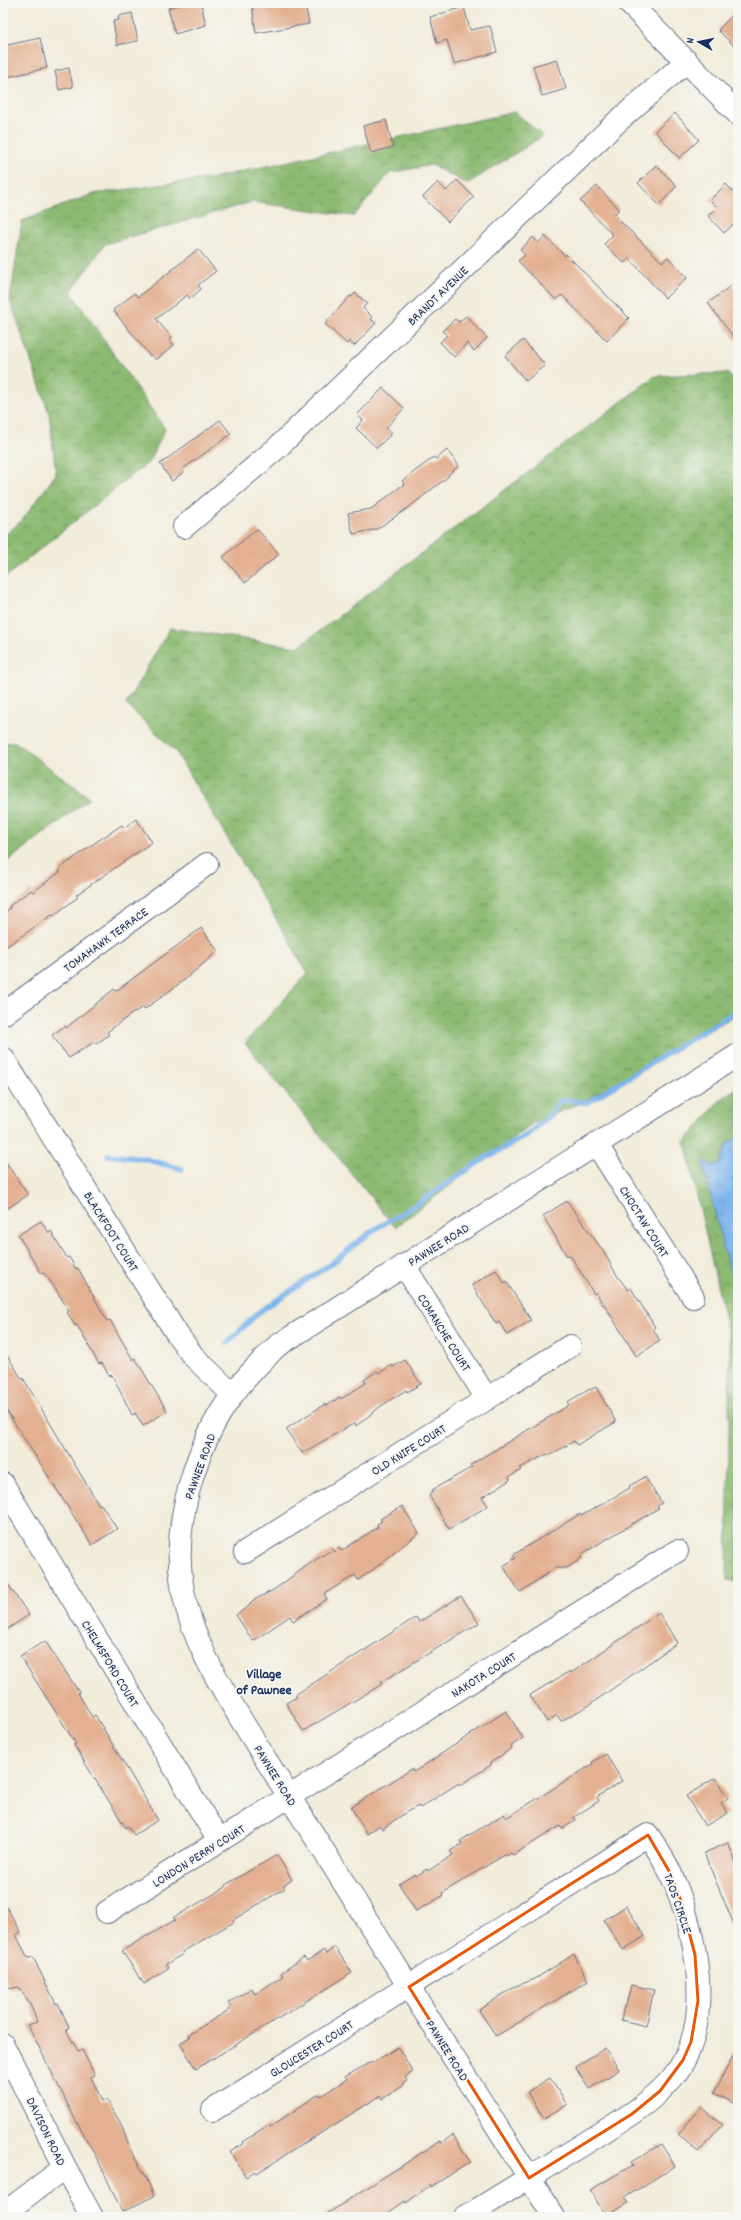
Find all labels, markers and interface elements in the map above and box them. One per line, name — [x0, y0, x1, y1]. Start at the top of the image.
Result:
north arrow — [679, 22, 719, 62]
text: N — [683, 36, 700, 45]
street label: BRANDT AVENUE — [404, 263, 474, 331]
street label: TOMAHAWK TERRACE — [60, 904, 153, 978]
street label: CHOCTAW COURT — [613, 1183, 673, 1262]
street label: BLACKFOOT COURT — [78, 1188, 142, 1276]
street label: PAWNEE ROAD — [405, 1220, 474, 1273]
street label: COMANCHE COURT — [411, 1291, 474, 1376]
street label: OLD KNIFE COURT — [368, 1420, 451, 1482]
street label: PAWNEE ROAD — [181, 1431, 222, 1503]
street label: CHELMSFORD COURT — [75, 1617, 142, 1711]
street label: NAKOTA COURT — [448, 1648, 521, 1704]
district label: Village of Pawnee — [236, 1665, 292, 1701]
street label: PAWNEE ROAD — [247, 1742, 300, 1811]
street label: LONDON PERRY COURT — [149, 1821, 250, 1893]
street label: TAOS CIRCLE — [657, 1871, 696, 1937]
street label: GLOUCESTER COURT — [267, 2017, 358, 2084]
street label: PAWNEE ROAD — [419, 2017, 472, 2086]
street label: DAVISON ROAD — [20, 2095, 70, 2170]

